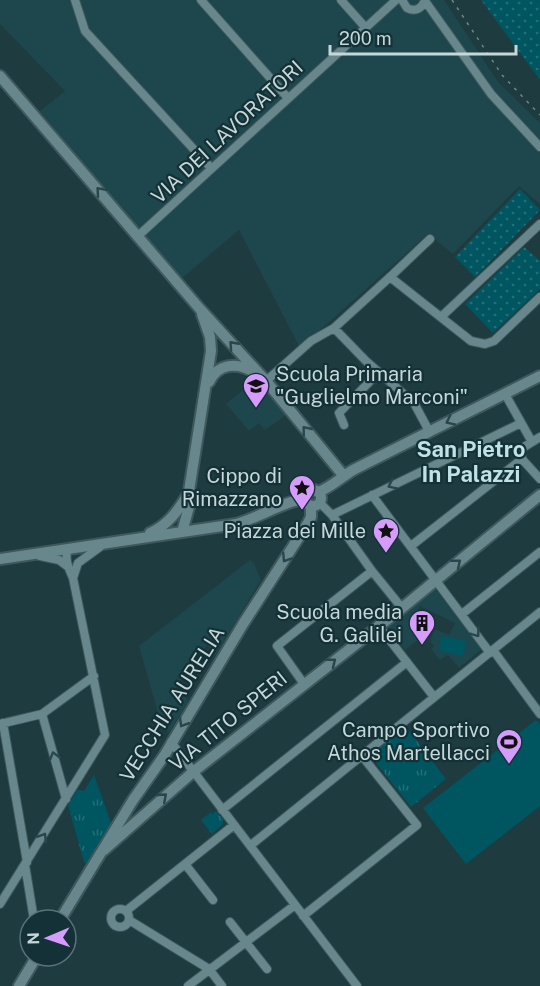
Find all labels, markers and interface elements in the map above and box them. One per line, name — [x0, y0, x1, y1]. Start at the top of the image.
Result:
scale bar — [330, 18, 516, 56]
text: 200 m — [339, 28, 392, 49]
street label: VIA DEI LAVORATORI — [146, 56, 308, 208]
one-way arrow — [96, 187, 107, 198]
one-way arrow — [229, 341, 240, 352]
place label: Scuola Primaria "Guglielmo Marconi" — [276, 362, 468, 409]
school or university icon: Scuola Primaria "Guglielmo Marconi" — [241, 371, 271, 409]
one-way arrow — [445, 413, 456, 425]
one-way arrow — [302, 426, 313, 437]
district label: San Pietro In Palazzi — [417, 436, 525, 487]
place label: Cippo di Rimazzano — [182, 464, 282, 511]
place icon: Cippo di Rimazzano — [287, 473, 317, 511]
one-way arrow — [388, 478, 399, 489]
place icon: Piazza dei Mille — [371, 516, 401, 554]
place label: Piazza dei Mille — [224, 519, 366, 543]
one-way arrow — [282, 551, 293, 562]
one-way arrow — [450, 559, 461, 570]
place label: Scuola media G. Galilei — [276, 600, 402, 647]
building icon: Scuola media G. Galilei — [407, 608, 437, 646]
street label: VECCHIA AURELIA — [115, 622, 229, 786]
one-way arrow — [469, 627, 480, 638]
one-way arrow — [325, 658, 336, 669]
street label: VIA TITO SPERI — [164, 666, 292, 776]
one-way arrow — [179, 717, 191, 727]
place label: Campo Sportivo Athos Martellacci — [327, 718, 490, 765]
sports icon: Campo Sportivo Athos Martellacci — [494, 727, 524, 765]
one-way arrow — [49, 751, 61, 762]
one-way arrow — [156, 793, 167, 804]
one-way arrow — [35, 833, 47, 843]
north arrow — [18, 908, 78, 968]
text: N — [24, 932, 43, 945]

